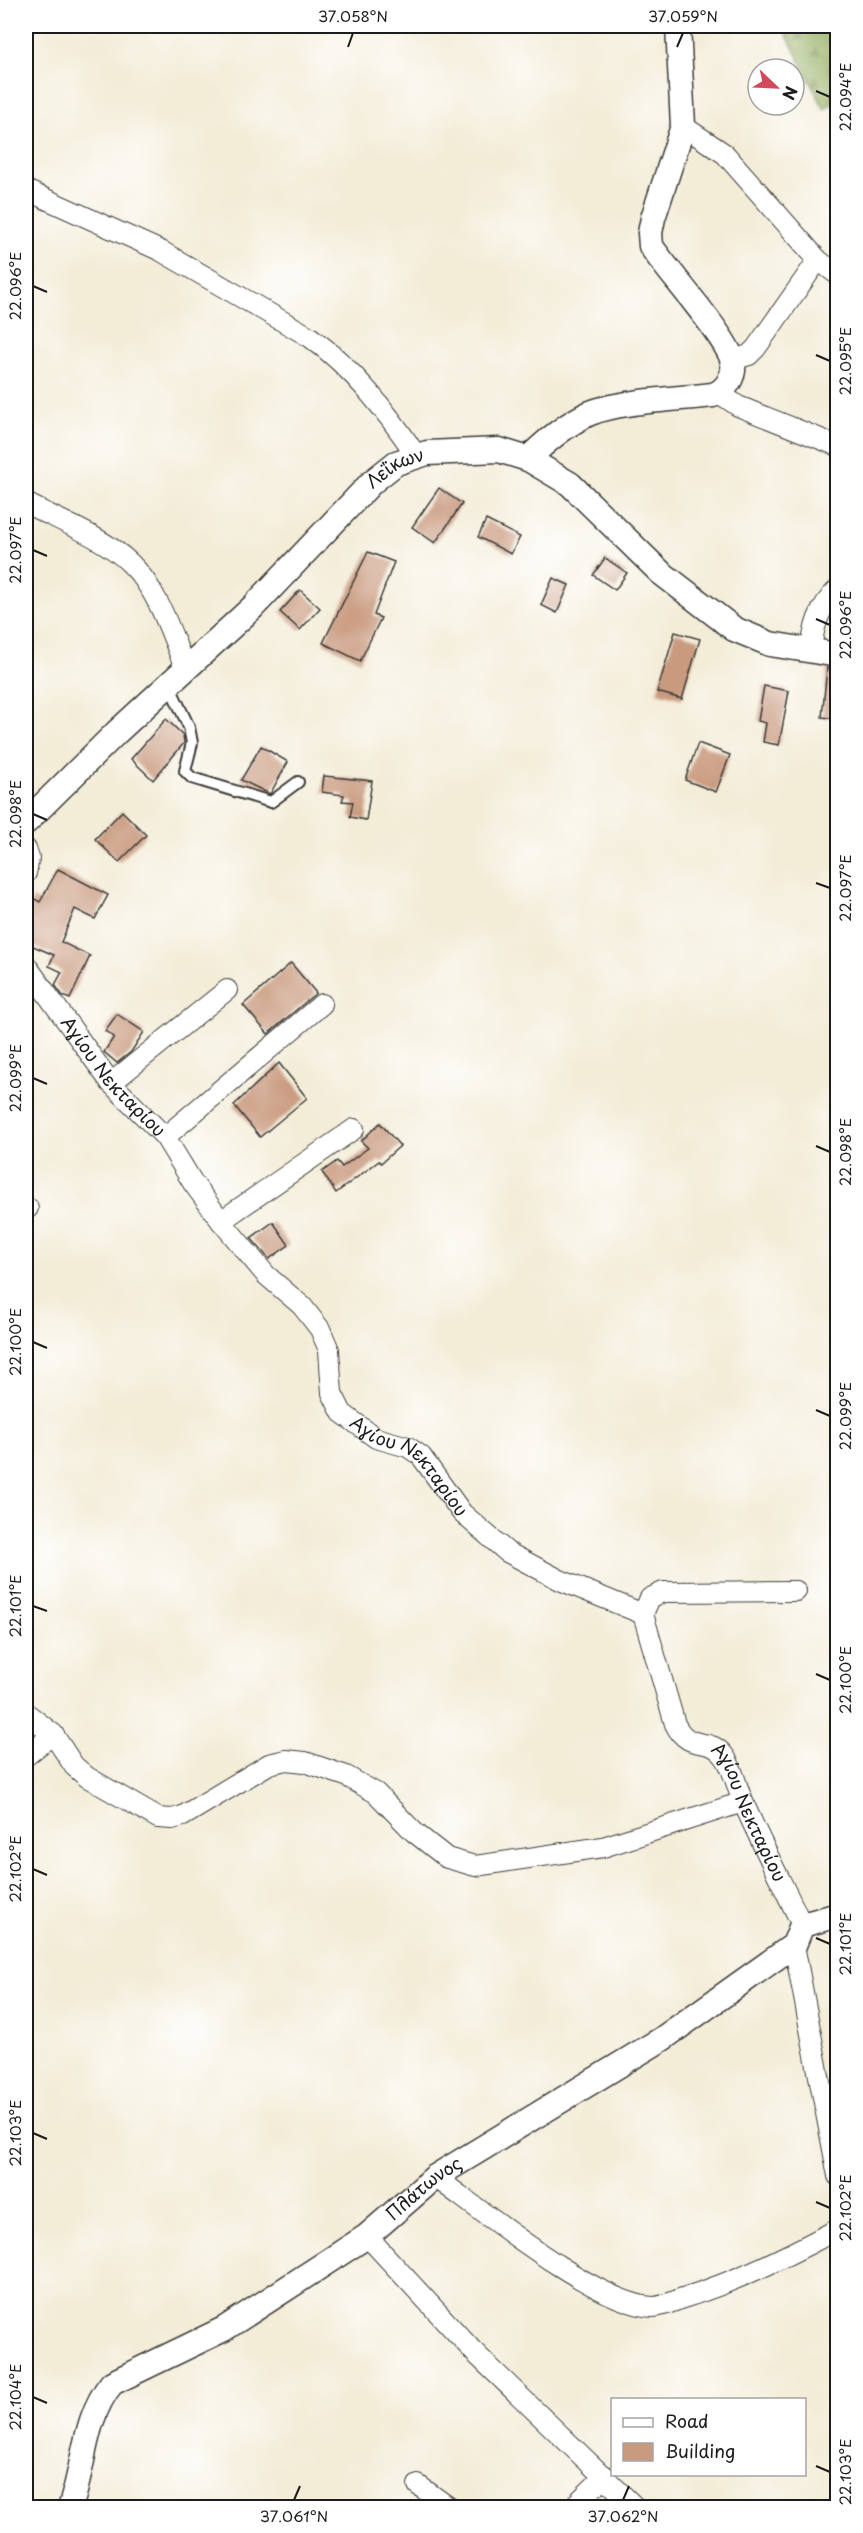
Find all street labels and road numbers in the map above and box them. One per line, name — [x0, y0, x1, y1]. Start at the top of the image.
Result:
street label: Λεΐκων — [359, 440, 427, 494]
street label: Αγίου Νεκταρίου — [55, 1010, 173, 1142]
street label: Αγίου Νεκταρίου — [345, 1408, 475, 1521]
street label: Αγίου Νεκταρίου — [706, 1735, 794, 1886]
street label: Πλάτωνος — [379, 2149, 466, 2226]

